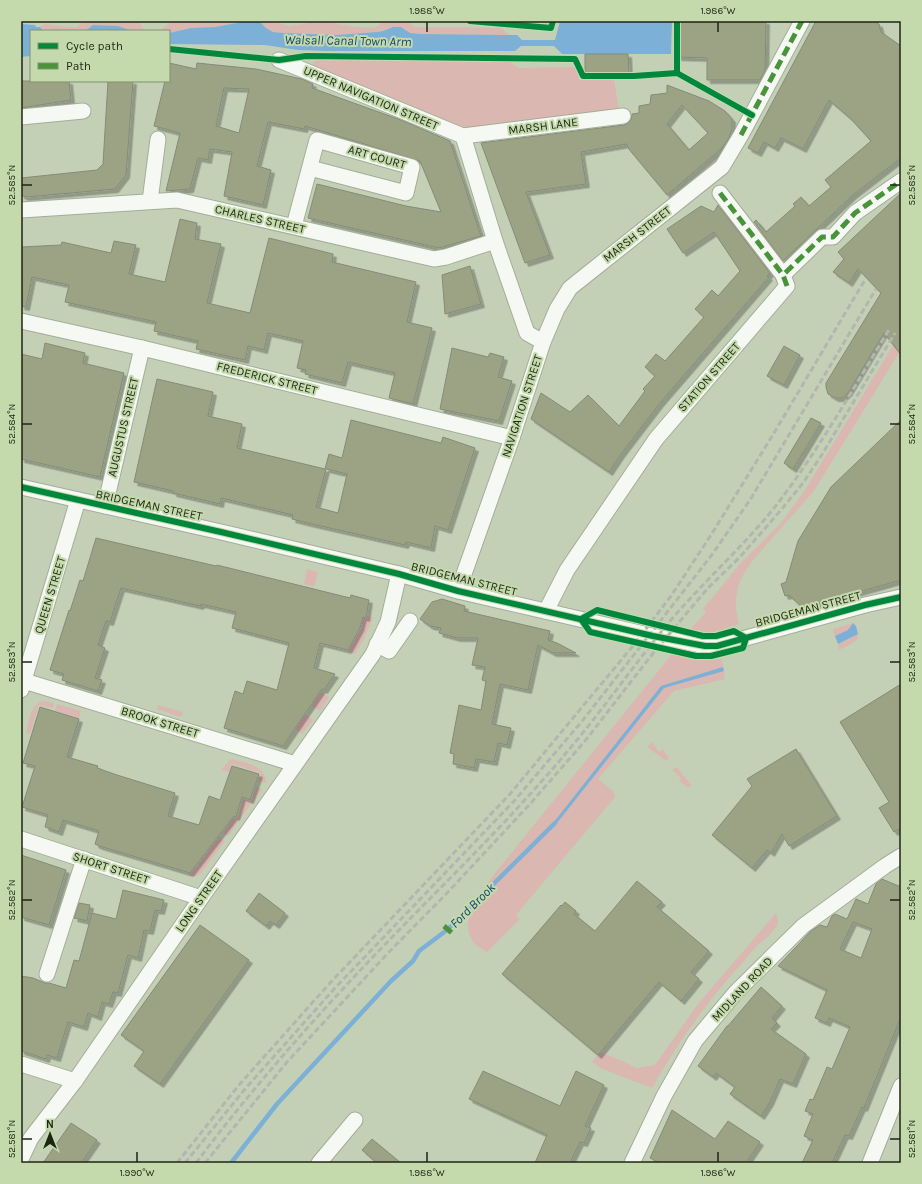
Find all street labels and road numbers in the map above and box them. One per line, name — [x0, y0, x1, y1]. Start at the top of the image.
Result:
street label: UPPER NAVIGATION STREET — [301, 63, 441, 133]
street label: MARSH LANE — [507, 115, 579, 137]
street label: ART COURT — [347, 142, 407, 172]
street label: CHARLES STREET — [214, 202, 306, 236]
street label: MARSH STREET — [600, 203, 674, 265]
street label: STATION STREET — [675, 339, 743, 415]
street label: NAVIGATION STREET — [499, 353, 545, 459]
street label: FREDERICK STREET — [215, 359, 319, 397]
street label: AUGUSTUS STREET — [105, 376, 141, 478]
street label: BRIDGEMAN STREET — [94, 487, 204, 523]
street label: QUEEN STREET — [32, 555, 68, 635]
street label: BRIDGEMAN STREET — [410, 559, 518, 599]
street label: BRIDGEMAN STREET — [754, 588, 862, 630]
street label: BROOK STREET — [119, 704, 201, 740]
street label: SHORT STREET — [71, 849, 151, 887]
street label: LONG STREET — [173, 867, 225, 935]
street label: MIDLAND ROAD — [709, 954, 775, 1024]

